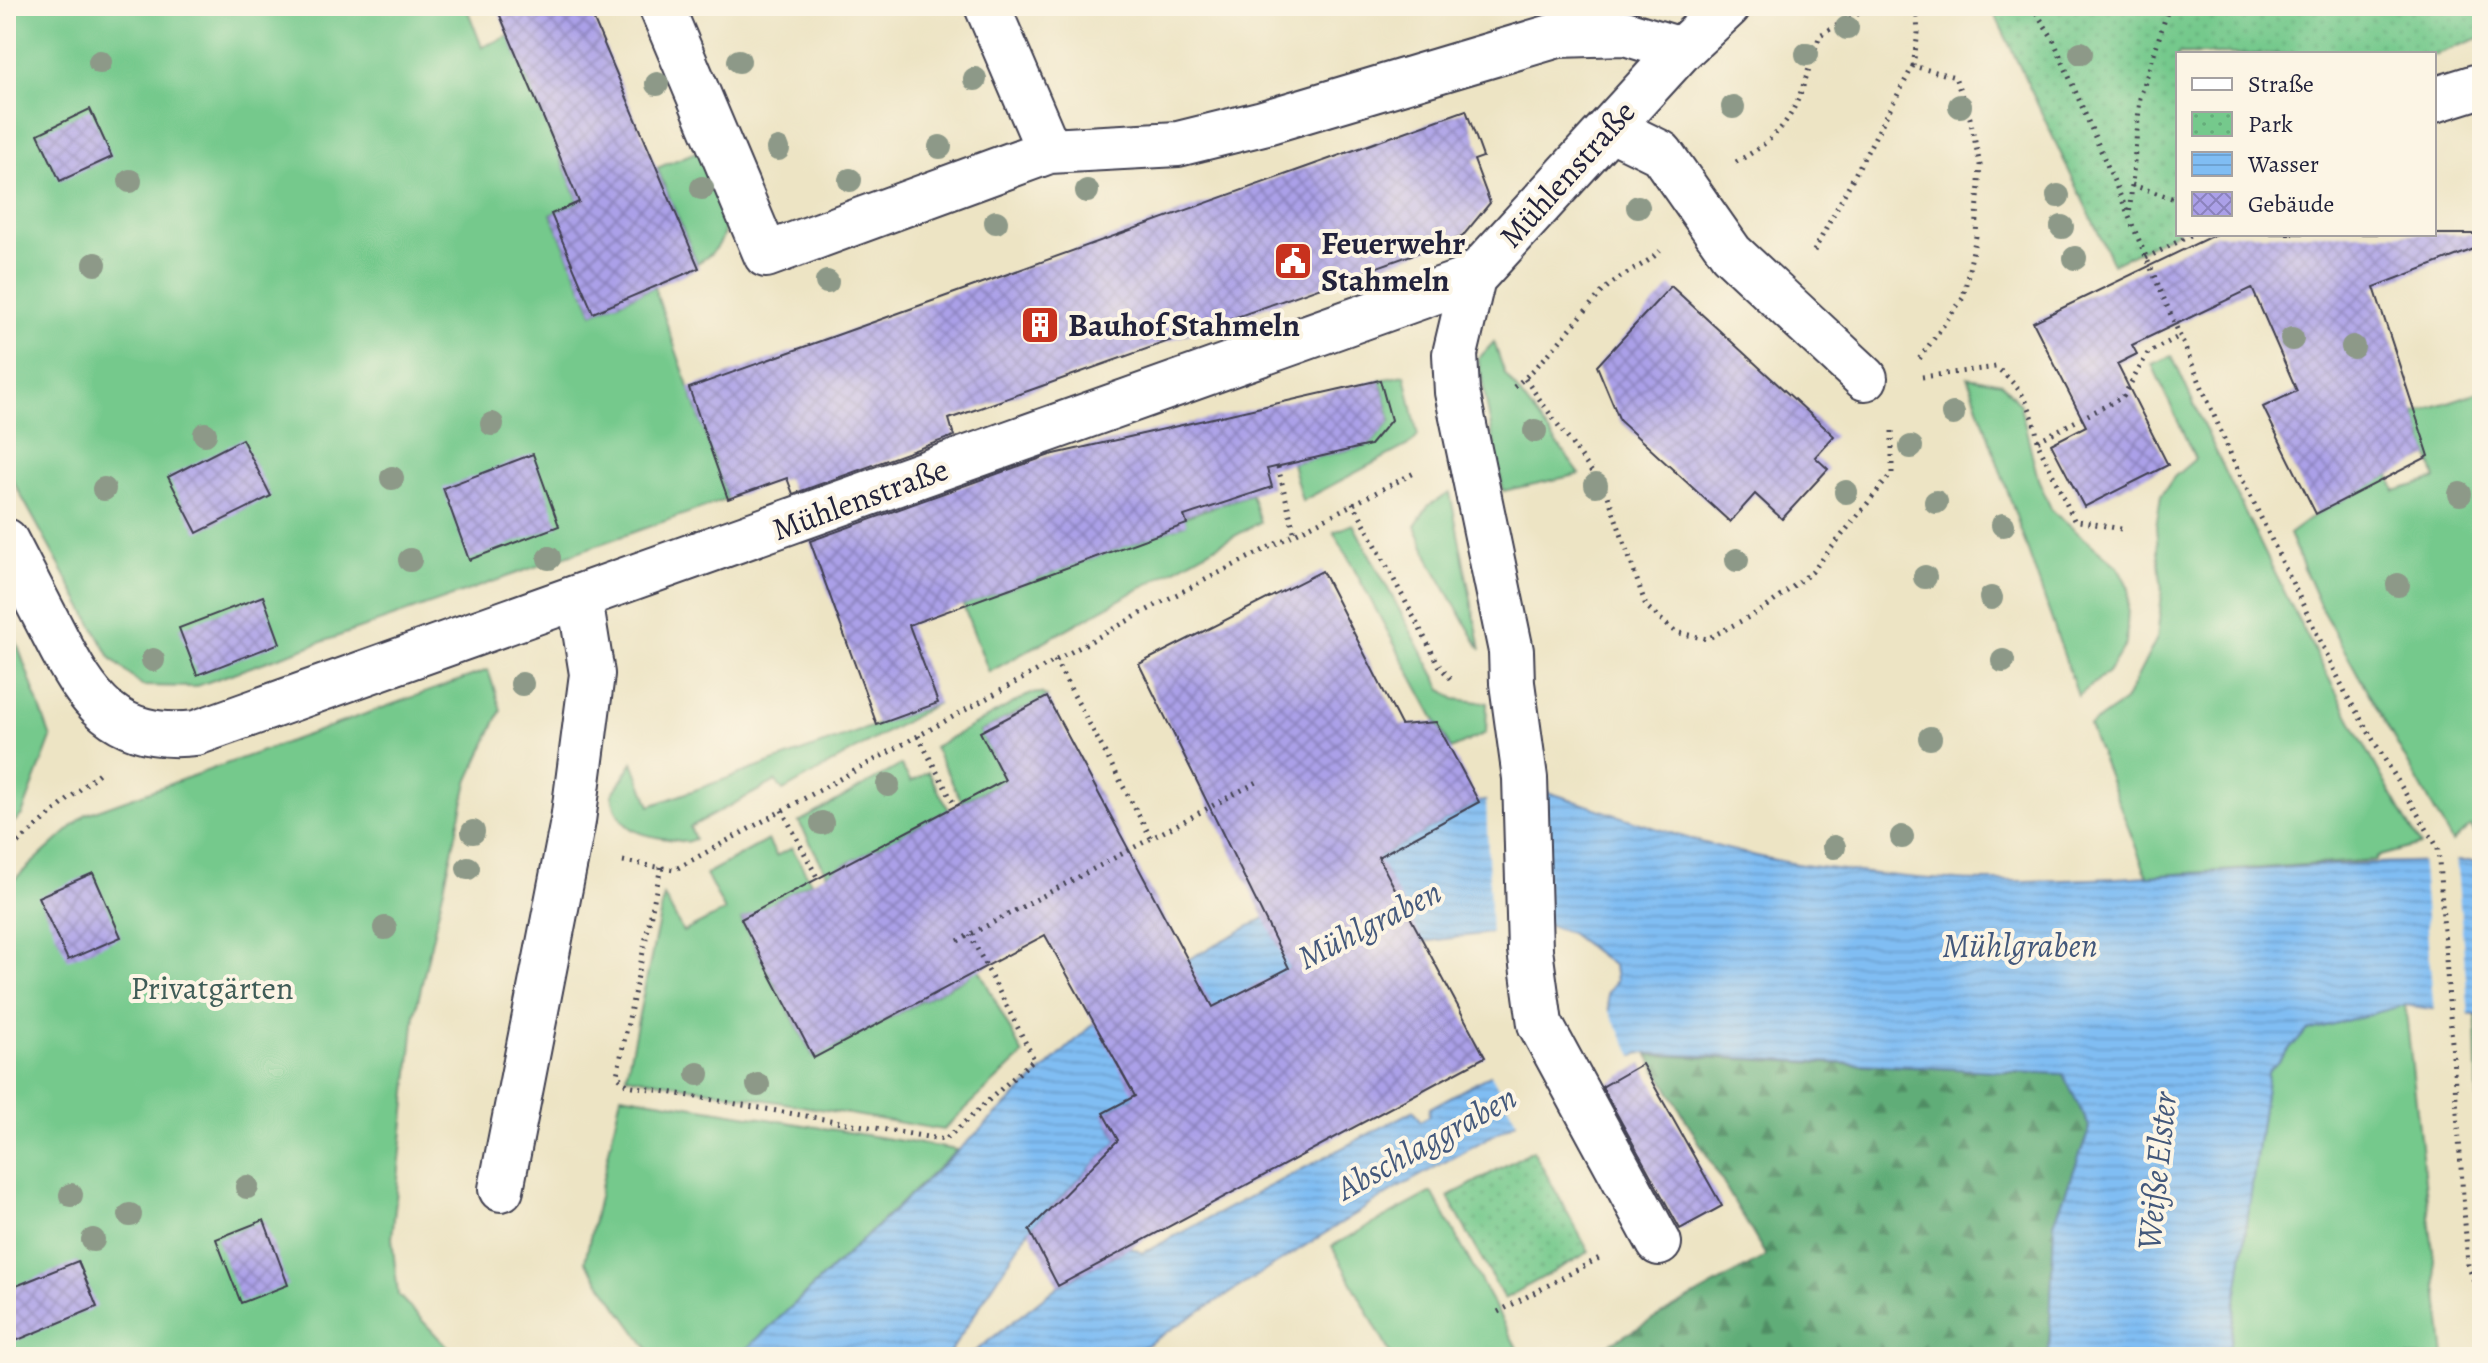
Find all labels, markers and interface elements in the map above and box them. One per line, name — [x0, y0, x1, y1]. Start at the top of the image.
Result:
legend — [2176, 52, 2436, 236]
text: Straße — [2248, 68, 2314, 100]
street label: Mühlenstraße — [1489, 91, 1645, 257]
text: Park — [2248, 108, 2293, 140]
text: Wasser — [2247, 148, 2319, 180]
text: Gebäude — [2248, 188, 2334, 220]
place label: Feuerwehr Stahmeln — [1321, 221, 1465, 302]
public building icon: Feuerwehr Stahmeln — [1272, 240, 1314, 282]
place label: Bauhof Stahmeln — [1068, 303, 1300, 347]
building icon: Bauhof Stahmeln — [1019, 304, 1061, 346]
street label: Mühlenstraße — [766, 447, 954, 551]
water label: Mühlgraben — [1289, 868, 1449, 981]
water label: Mühlgraben — [1942, 922, 2098, 969]
park label: Privatgärten — [130, 966, 294, 1010]
water label: Abschlaggraben — [1326, 1074, 1525, 1212]
water label: Weiße Elster — [2125, 1089, 2188, 1252]

